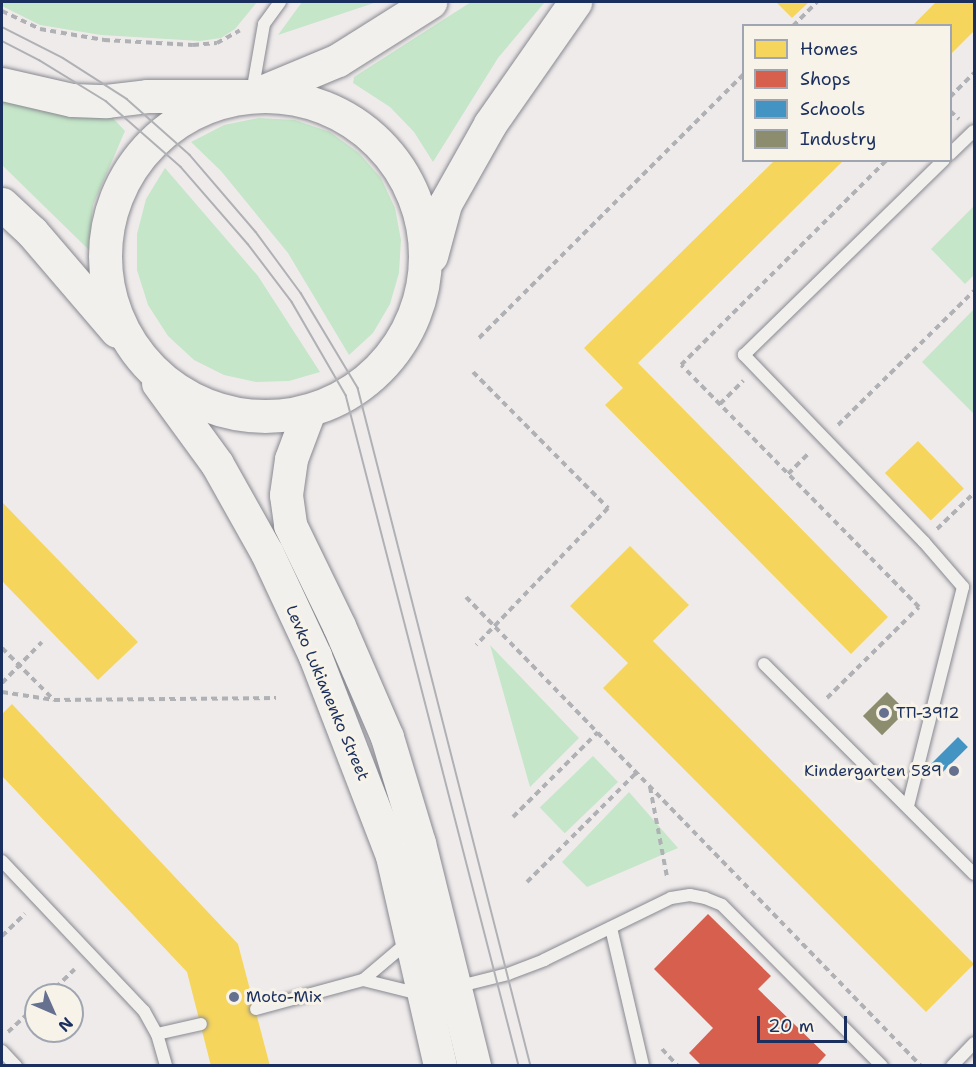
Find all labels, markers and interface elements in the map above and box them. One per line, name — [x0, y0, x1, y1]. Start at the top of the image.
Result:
legend — [742, 24, 952, 162]
text: Homes — [800, 37, 858, 61]
text: Shops — [800, 67, 851, 91]
text: Schools — [800, 97, 866, 121]
text: Industry — [800, 127, 876, 151]
street label: Levko Lukianenko Street — [281, 602, 373, 784]
place label: ТП-3912 — [896, 703, 959, 723]
marker: ТП-3912 — [877, 706, 891, 720]
place label: Kindergarten 589 — [804, 761, 942, 781]
marker: Kindergarten 589 — [947, 764, 961, 778]
north arrow — [24, 983, 84, 1043]
place label: Moto-Mix — [246, 987, 322, 1007]
marker: Moto-Mix — [227, 990, 241, 1004]
scale bar — [760, 1004, 850, 1042]
text: N — [54, 1013, 78, 1037]
text: 20 m — [768, 1014, 814, 1038]

